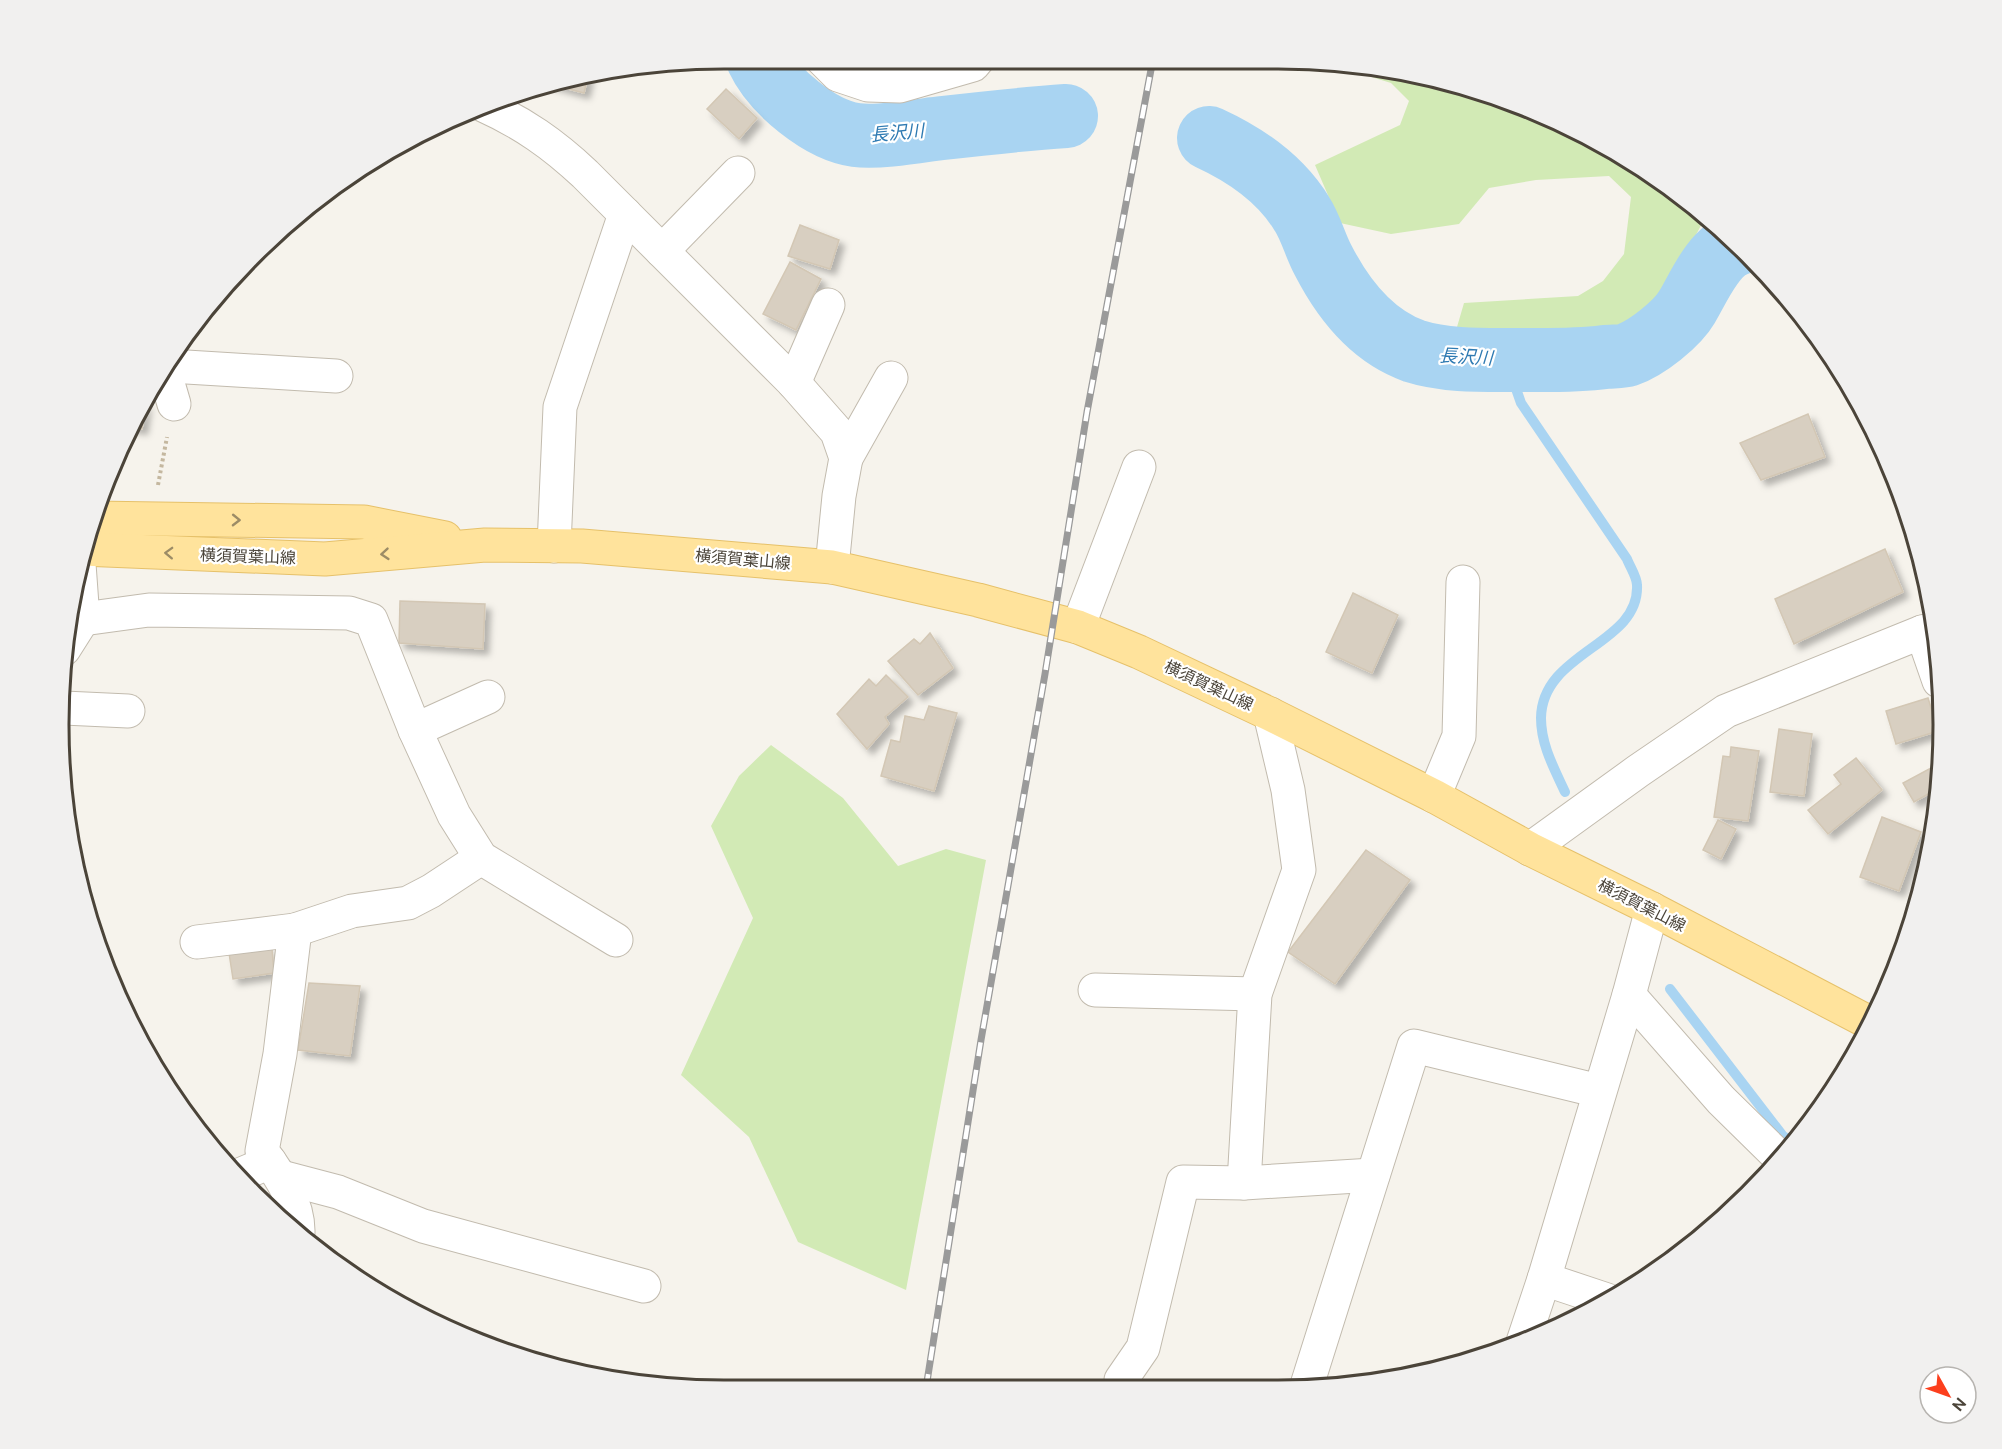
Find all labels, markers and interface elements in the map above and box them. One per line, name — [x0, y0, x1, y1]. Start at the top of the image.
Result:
water label: 長沢川 — [869, 120, 927, 144]
water label: 長沢川 — [1439, 345, 1495, 368]
one-way arrow — [232, 514, 241, 526]
street label: 横須賀葉山線 — [200, 545, 296, 567]
street label: 横須賀葉山線 — [694, 546, 792, 572]
one-way arrow — [164, 547, 173, 559]
one-way arrow — [380, 547, 389, 560]
street label: 横須賀葉山線 — [1162, 657, 1256, 713]
street label: 横須賀葉山線 — [1595, 875, 1689, 935]
north arrow — [1918, 1365, 1978, 1425]
text: N — [1949, 1394, 1970, 1415]

